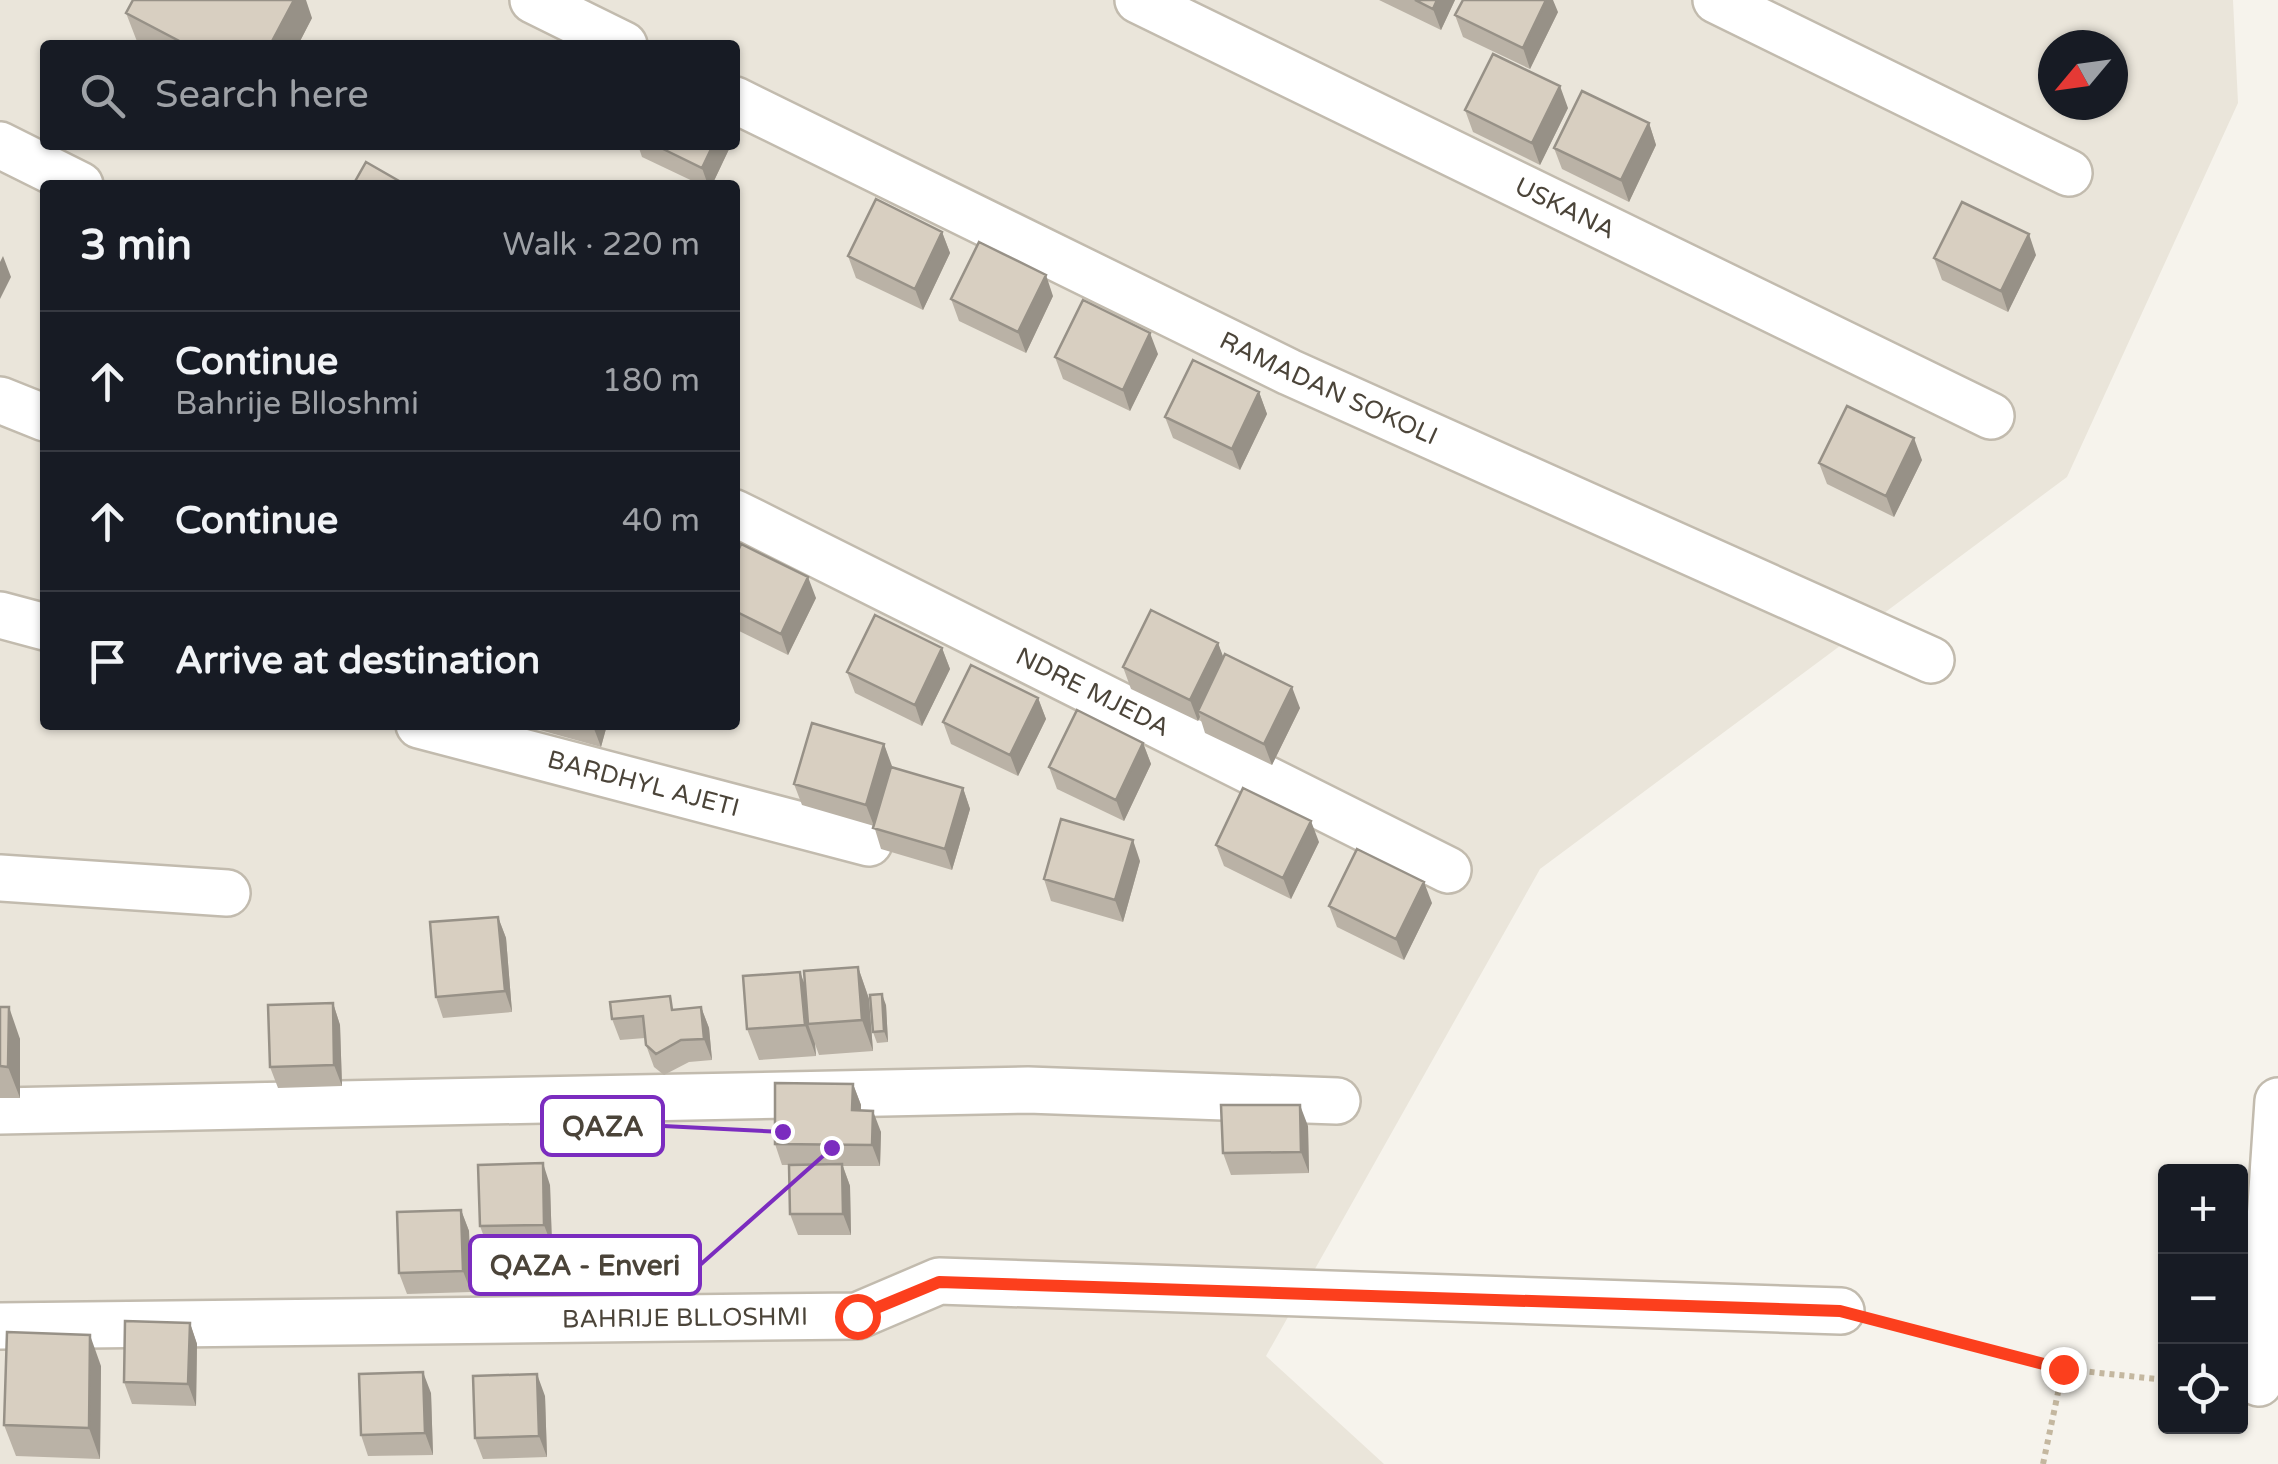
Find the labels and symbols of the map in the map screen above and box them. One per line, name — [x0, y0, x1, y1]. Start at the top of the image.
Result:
north arrow — [2038, 30, 2128, 120]
street label: USKANA — [1510, 171, 1620, 245]
street label: RAMADAN SOKOLI — [1215, 325, 1442, 452]
street label: NDRE MJEDA — [1011, 641, 1174, 743]
street label: BARDHYL AJETI — [544, 744, 743, 823]
callout: QAZA — [542, 1097, 663, 1155]
text: QAZA — [562, 1110, 644, 1144]
callout: QAZA - Enveri — [470, 1236, 700, 1294]
text: QAZA - Enveri — [490, 1249, 680, 1283]
route start — [835, 1294, 881, 1340]
street label: BAHRIJE BLLOSHMI — [562, 1302, 808, 1334]
route end — [2041, 1347, 2087, 1393]

